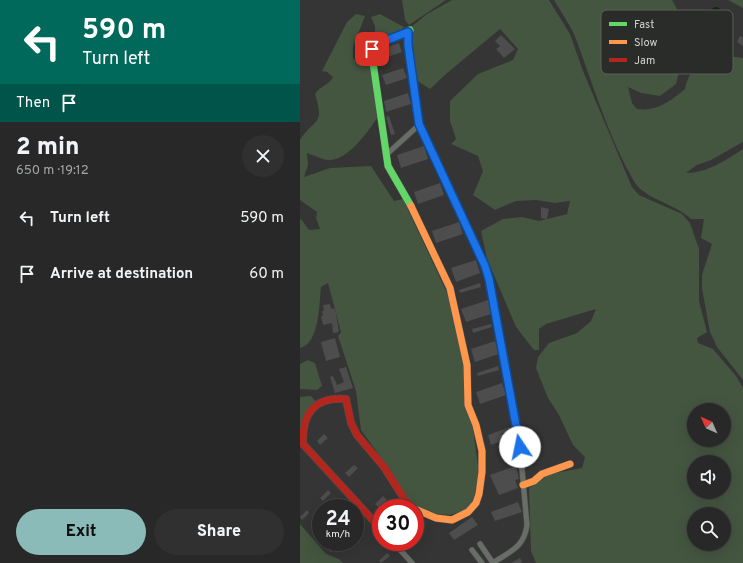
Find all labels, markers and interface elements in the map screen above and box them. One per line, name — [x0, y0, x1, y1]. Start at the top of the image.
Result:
legend — [601, 10, 733, 74]
text: 590 m — [82, 13, 166, 49]
icon: left — [16, 16, 68, 68]
text: Fast — [634, 18, 654, 32]
pin — [355, 32, 389, 66]
text: Slow — [634, 36, 657, 50]
icon: arrive — [361, 38, 383, 60]
text: Turn left — [82, 48, 150, 71]
text: Jam — [634, 54, 655, 68]
icon: arrive — [58, 92, 80, 114]
text: Then — [16, 94, 50, 113]
text: 2 min — [16, 133, 80, 163]
button: close — [242, 135, 284, 177]
text: 650 m · 19:12 — [16, 163, 89, 179]
icon: left — [16, 207, 38, 229]
text: Turn left — [50, 209, 110, 228]
text: 590 m — [240, 209, 284, 228]
icon: arrive — [16, 263, 38, 285]
text: Arrive at destination — [50, 265, 193, 284]
text: 60 m — [249, 265, 284, 284]
north arrow — [687, 403, 731, 447]
map controls — [687, 403, 731, 551]
position arrow — [499, 426, 541, 468]
button: sound — [687, 455, 731, 499]
speed limit sign: 30 — [372, 499, 424, 551]
text: 24 — [325, 507, 351, 533]
button: search — [687, 507, 731, 551]
button: Exit — [16, 509, 146, 555]
button: Share — [154, 509, 284, 555]
text: km/h — [326, 528, 350, 541]

